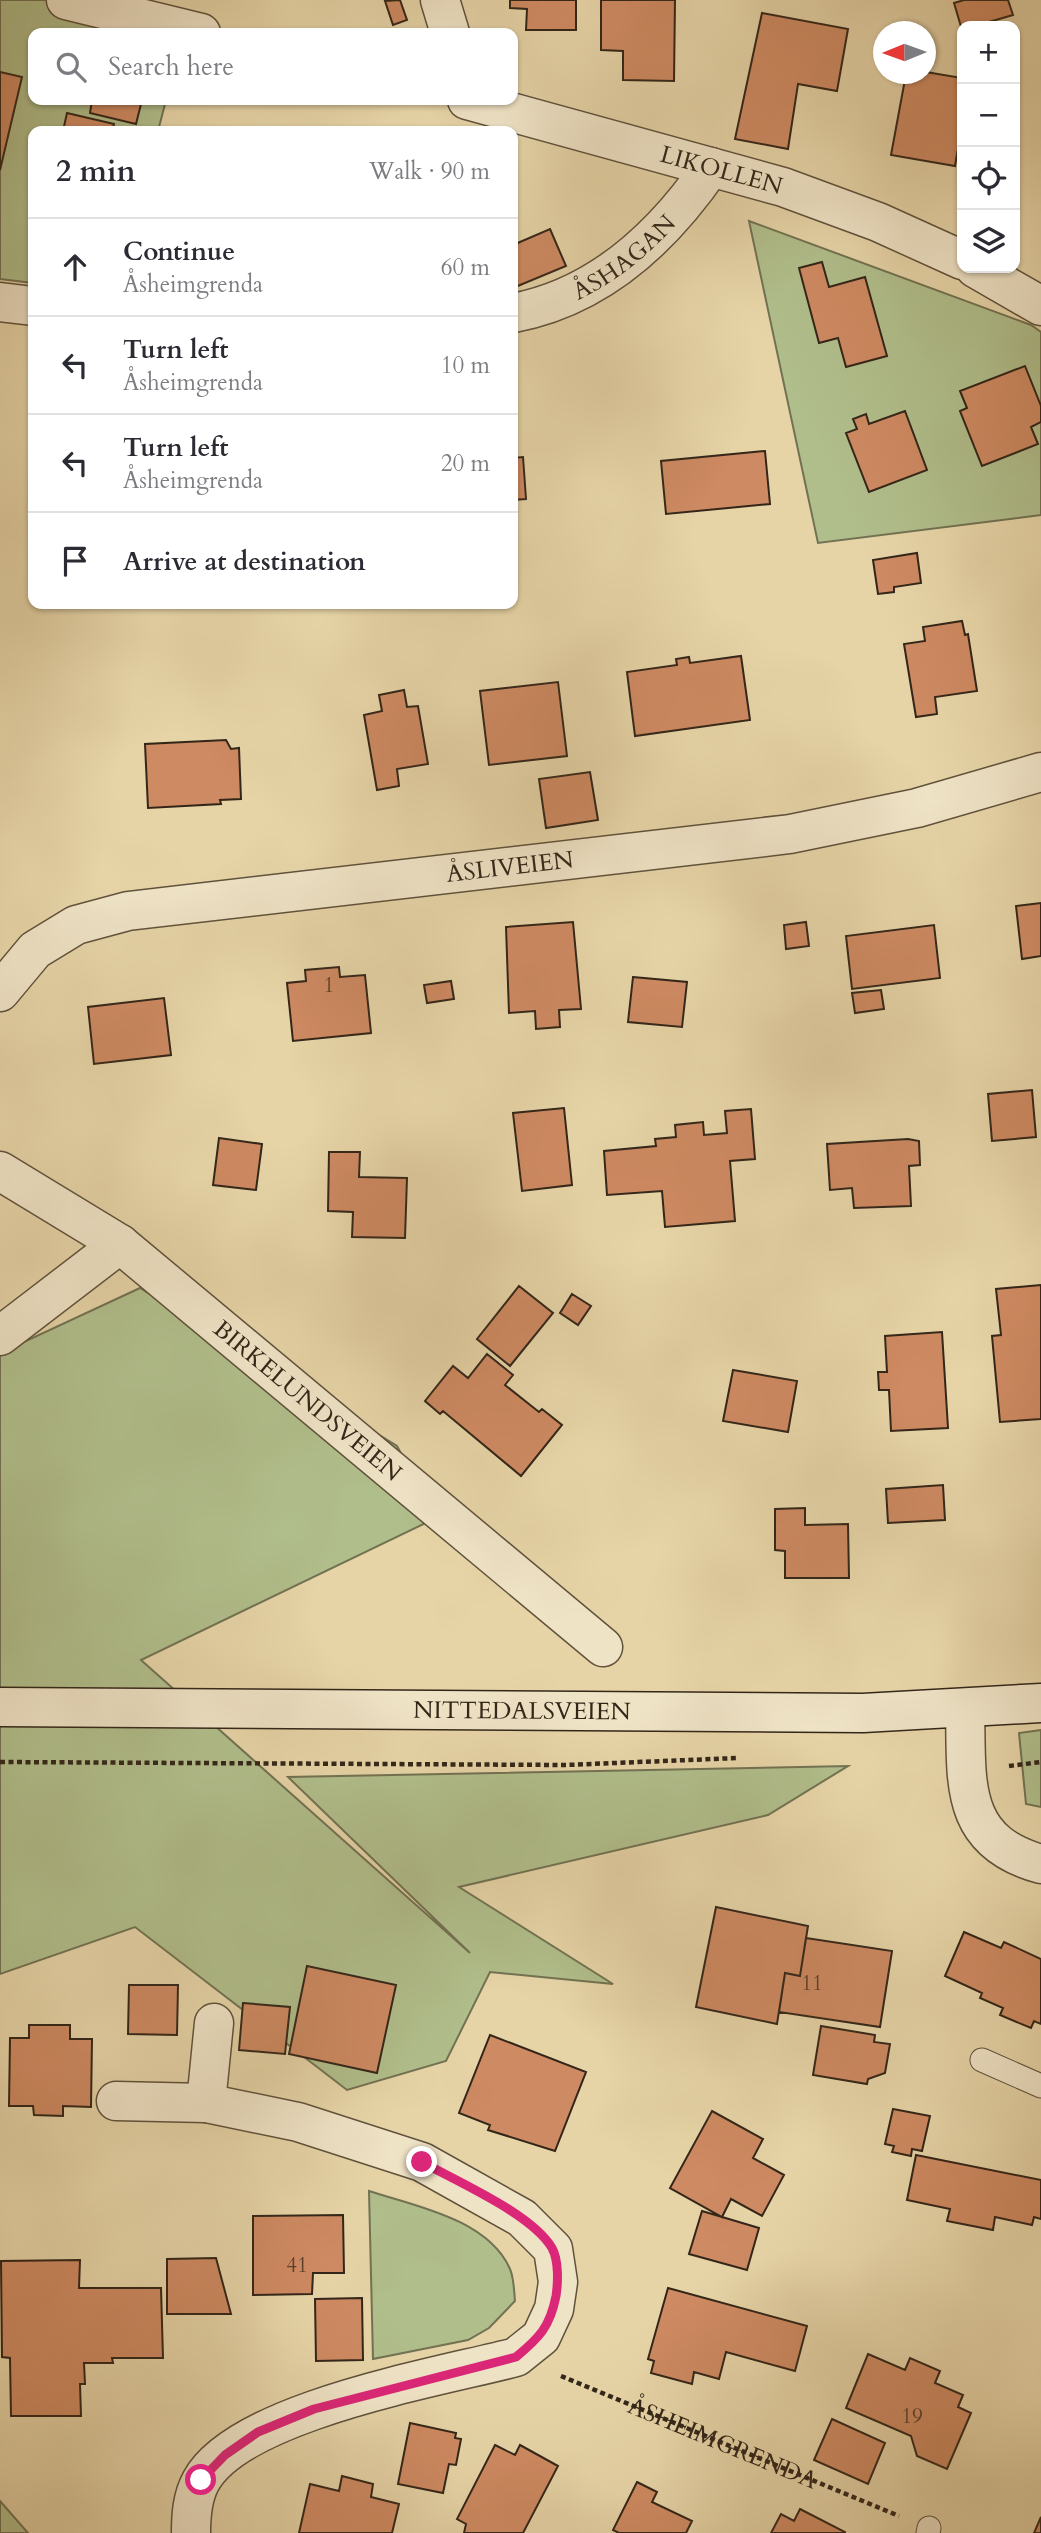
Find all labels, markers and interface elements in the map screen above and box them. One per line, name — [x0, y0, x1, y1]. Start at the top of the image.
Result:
north arrow — [873, 21, 936, 84]
map controls — [957, 21, 1020, 273]
button: + — [957, 21, 1020, 84]
search box — [28, 28, 518, 105]
icon: search — [52, 48, 90, 86]
text: Search here — [108, 49, 234, 84]
button: − — [957, 84, 1020, 147]
street label: LIKOLLEN — [656, 138, 787, 203]
button: locate — [957, 147, 1020, 210]
text: 2 min — [56, 151, 136, 192]
text: Walk · 90 m — [369, 156, 490, 187]
street label: ÅSHAGAN — [567, 207, 684, 308]
button: layers — [957, 210, 1020, 273]
text: Continue — [123, 234, 235, 269]
icon: ahead — [56, 248, 94, 286]
text: 60 m — [441, 252, 490, 283]
text: Åsheimgrenda — [123, 269, 263, 300]
text: Turn left — [123, 332, 228, 367]
icon: left — [56, 346, 94, 384]
text: 10 m — [441, 350, 490, 381]
text: Åsheimgrenda — [123, 367, 263, 398]
text: Turn left — [123, 430, 228, 465]
icon: left — [56, 444, 94, 482]
text: 20 m — [441, 448, 490, 479]
text: Åsheimgrenda — [123, 465, 263, 496]
icon: arrive — [56, 542, 94, 580]
text: Arrive at destination — [123, 544, 366, 579]
street label: ÅSLIVEIEN — [445, 843, 576, 891]
house number: 1 — [324, 971, 334, 1000]
street label: BIRKELUNDSVEIEN — [206, 1313, 409, 1490]
street label: NITTEDALSVEIEN — [413, 1694, 632, 1728]
house number: 11 — [801, 1969, 823, 1998]
route end — [406, 2146, 437, 2177]
house number: 41 — [286, 2251, 308, 2280]
street label: ÅSHEIMGRENDA — [623, 2389, 823, 2498]
house number: 19 — [901, 2402, 923, 2431]
route start — [185, 2464, 216, 2495]

